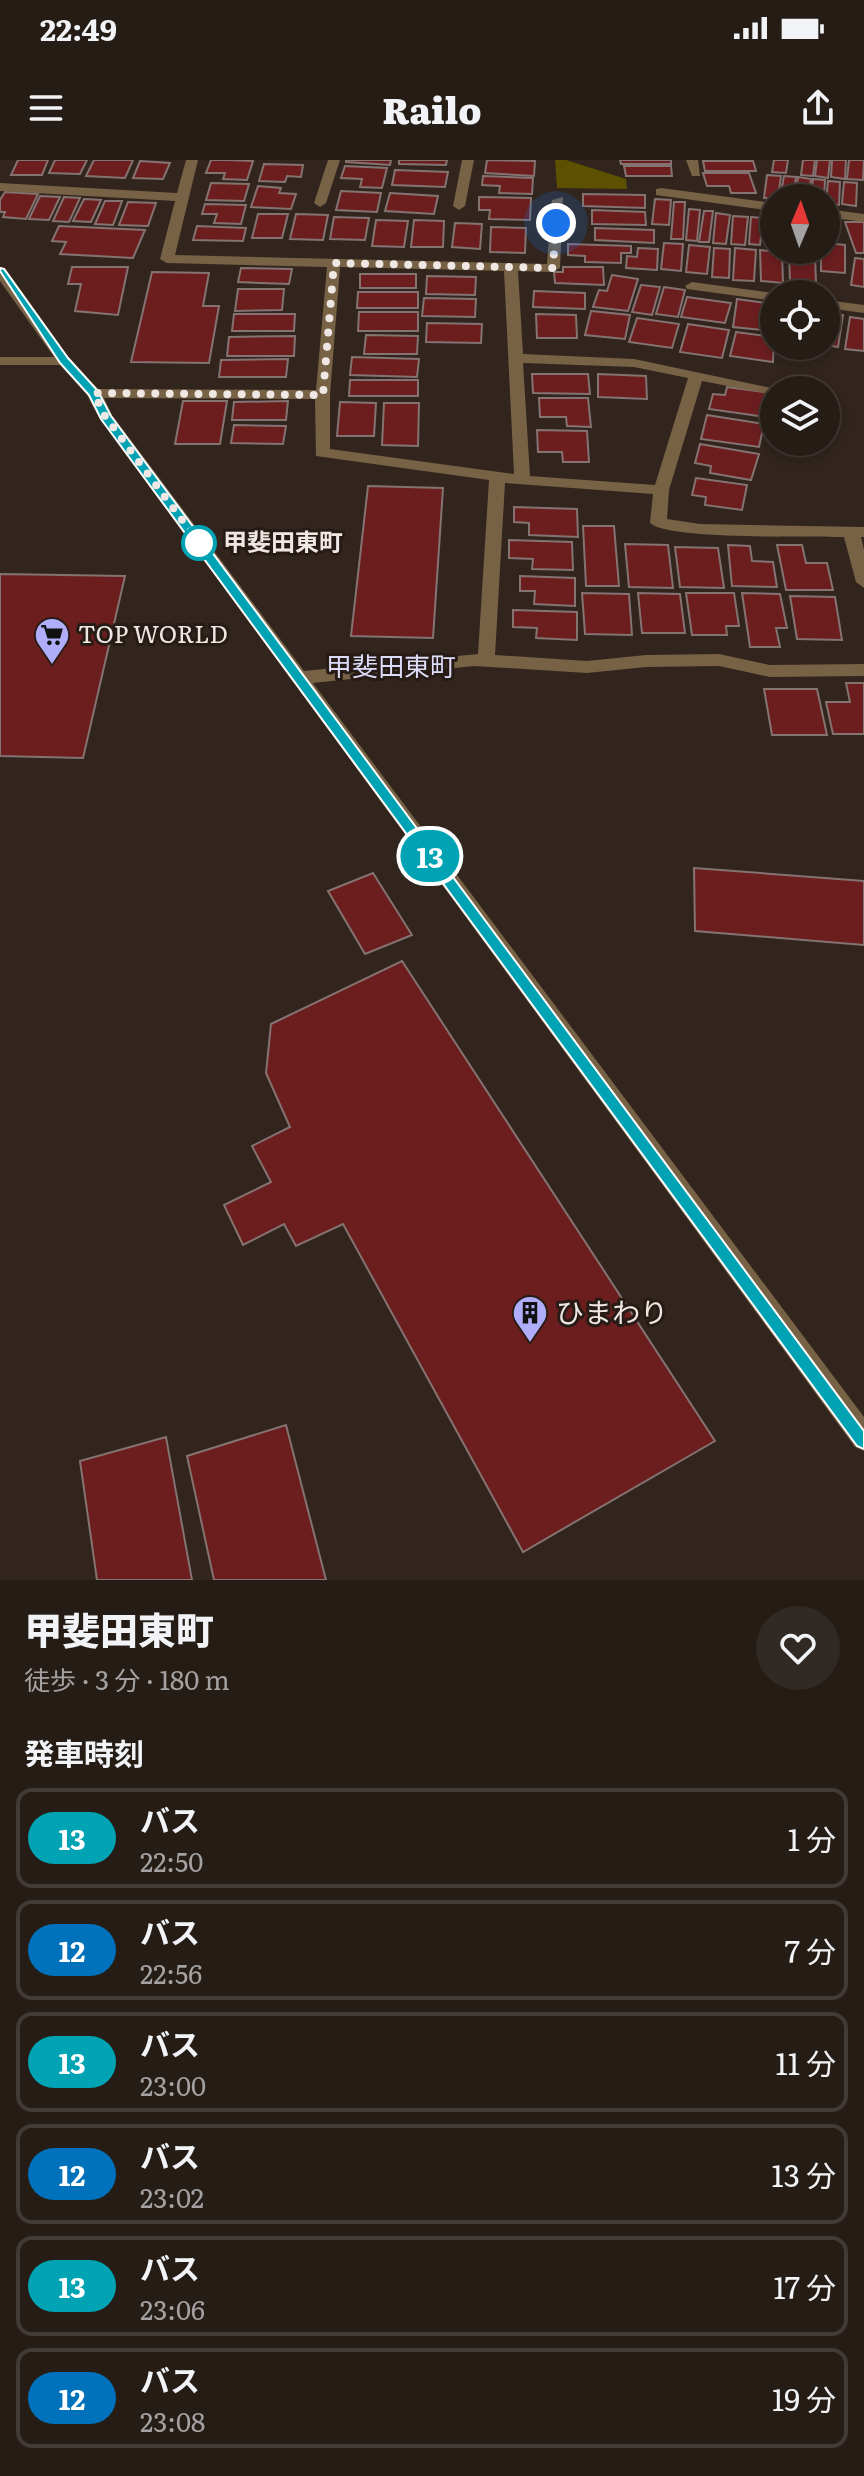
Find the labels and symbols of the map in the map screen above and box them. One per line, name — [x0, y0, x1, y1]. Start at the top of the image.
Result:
north arrow — [760, 184, 840, 264]
your location — [536, 203, 576, 243]
place label: 甲斐田東町 — [223, 523, 343, 558]
marker: 甲斐田東町 — [182, 526, 216, 560]
place label: TOP WORLD — [78, 615, 228, 650]
supermarket icon: TOP WORLD — [33, 616, 71, 666]
district label: 甲斐田東町 — [326, 645, 456, 684]
line badge: 13 — [394, 830, 466, 882]
place label: ひまわり — [556, 1290, 668, 1332]
building icon: ひまわり — [511, 1294, 549, 1344]

